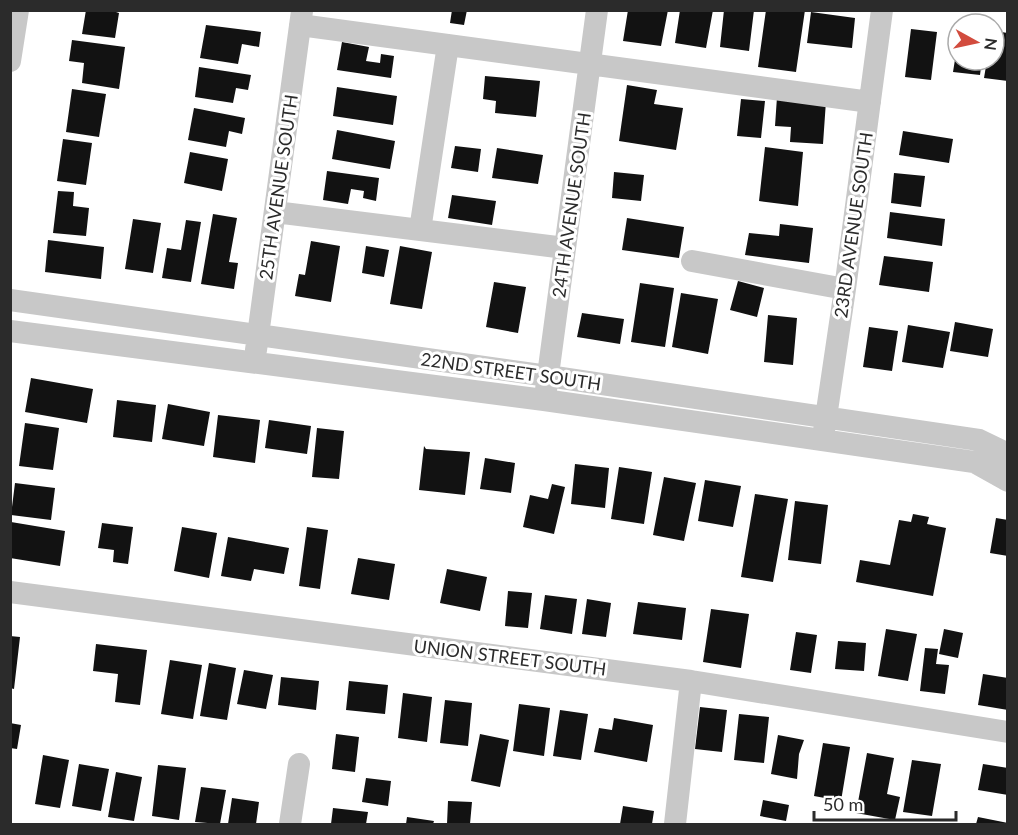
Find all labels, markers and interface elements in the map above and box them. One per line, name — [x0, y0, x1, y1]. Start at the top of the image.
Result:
north arrow — [946, 12, 1006, 72]
text: N — [981, 37, 1002, 52]
street label: 25TH AVENUE SOUTH — [254, 93, 302, 281]
street label: 24TH AVENUE SOUTH — [547, 111, 595, 299]
street label: 23RD AVENUE SOUTH — [829, 131, 877, 319]
street label: 22ND STREET SOUTH — [419, 347, 603, 395]
street label: UNION STREET SOUTH — [413, 634, 607, 680]
scale bar — [814, 784, 956, 822]
text: 50 m — [823, 793, 863, 815]

